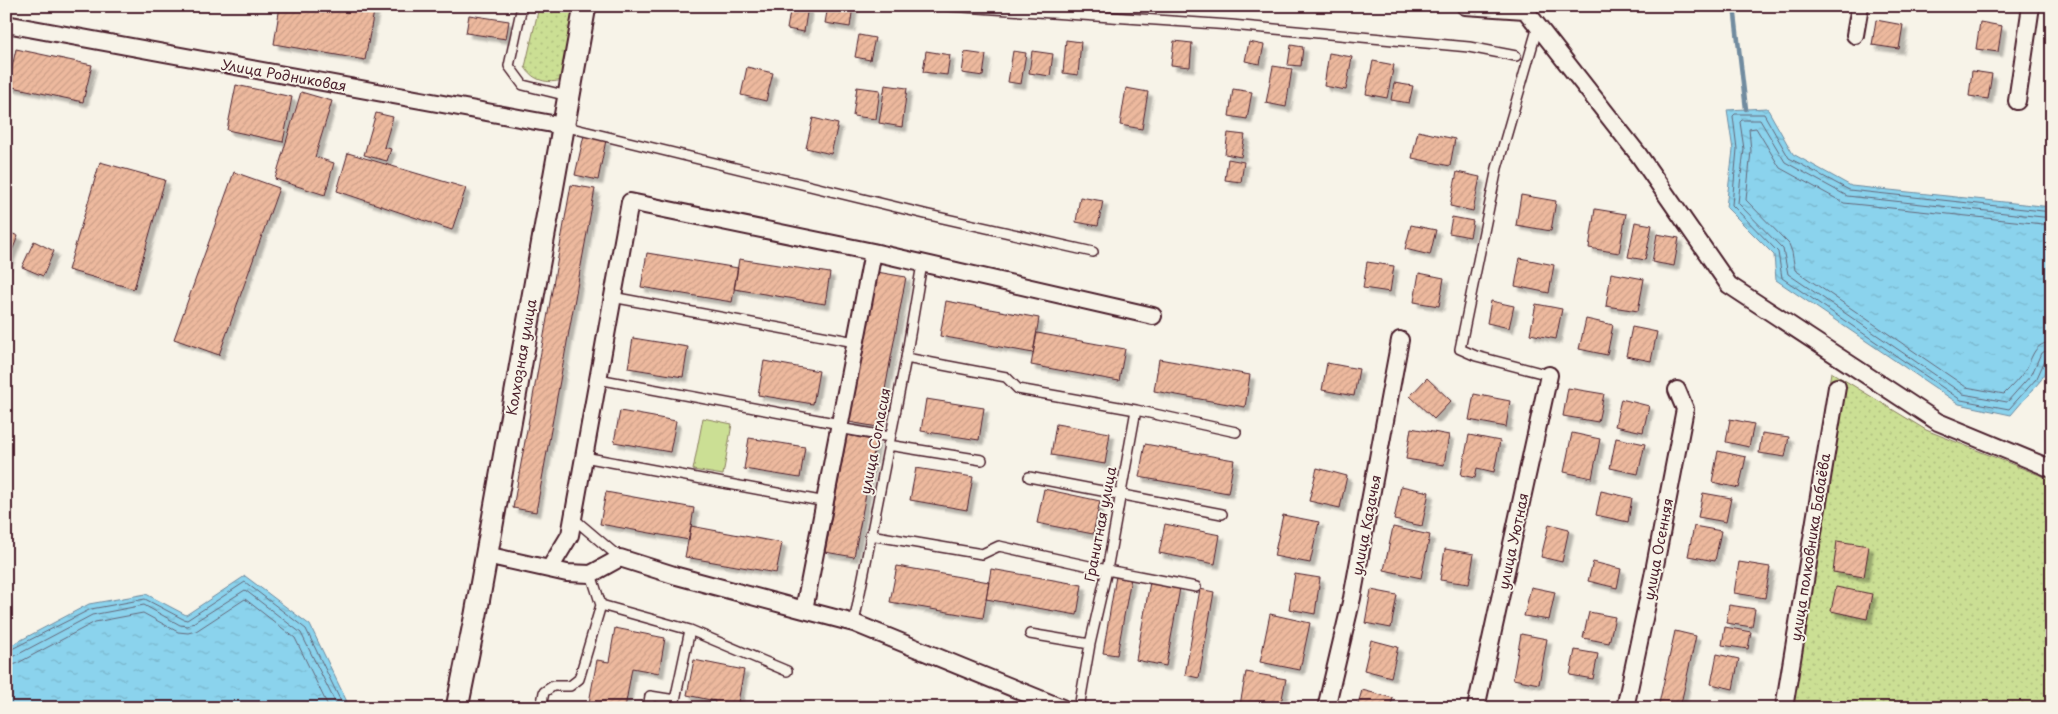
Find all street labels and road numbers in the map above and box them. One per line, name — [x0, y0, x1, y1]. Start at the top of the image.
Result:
street label: Улица Родниковая — [220, 54, 348, 96]
street label: Колхозная улица — [500, 297, 542, 417]
street label: улица Согласия — [854, 386, 896, 496]
street label: улица полковника Бабаёва — [1785, 451, 1835, 642]
street label: Гранитная улица — [1079, 464, 1121, 583]
street label: улица Казачья — [1346, 473, 1386, 577]
street label: улица Уютная — [1493, 491, 1533, 591]
street label: улица Осенняя — [1638, 496, 1678, 602]

